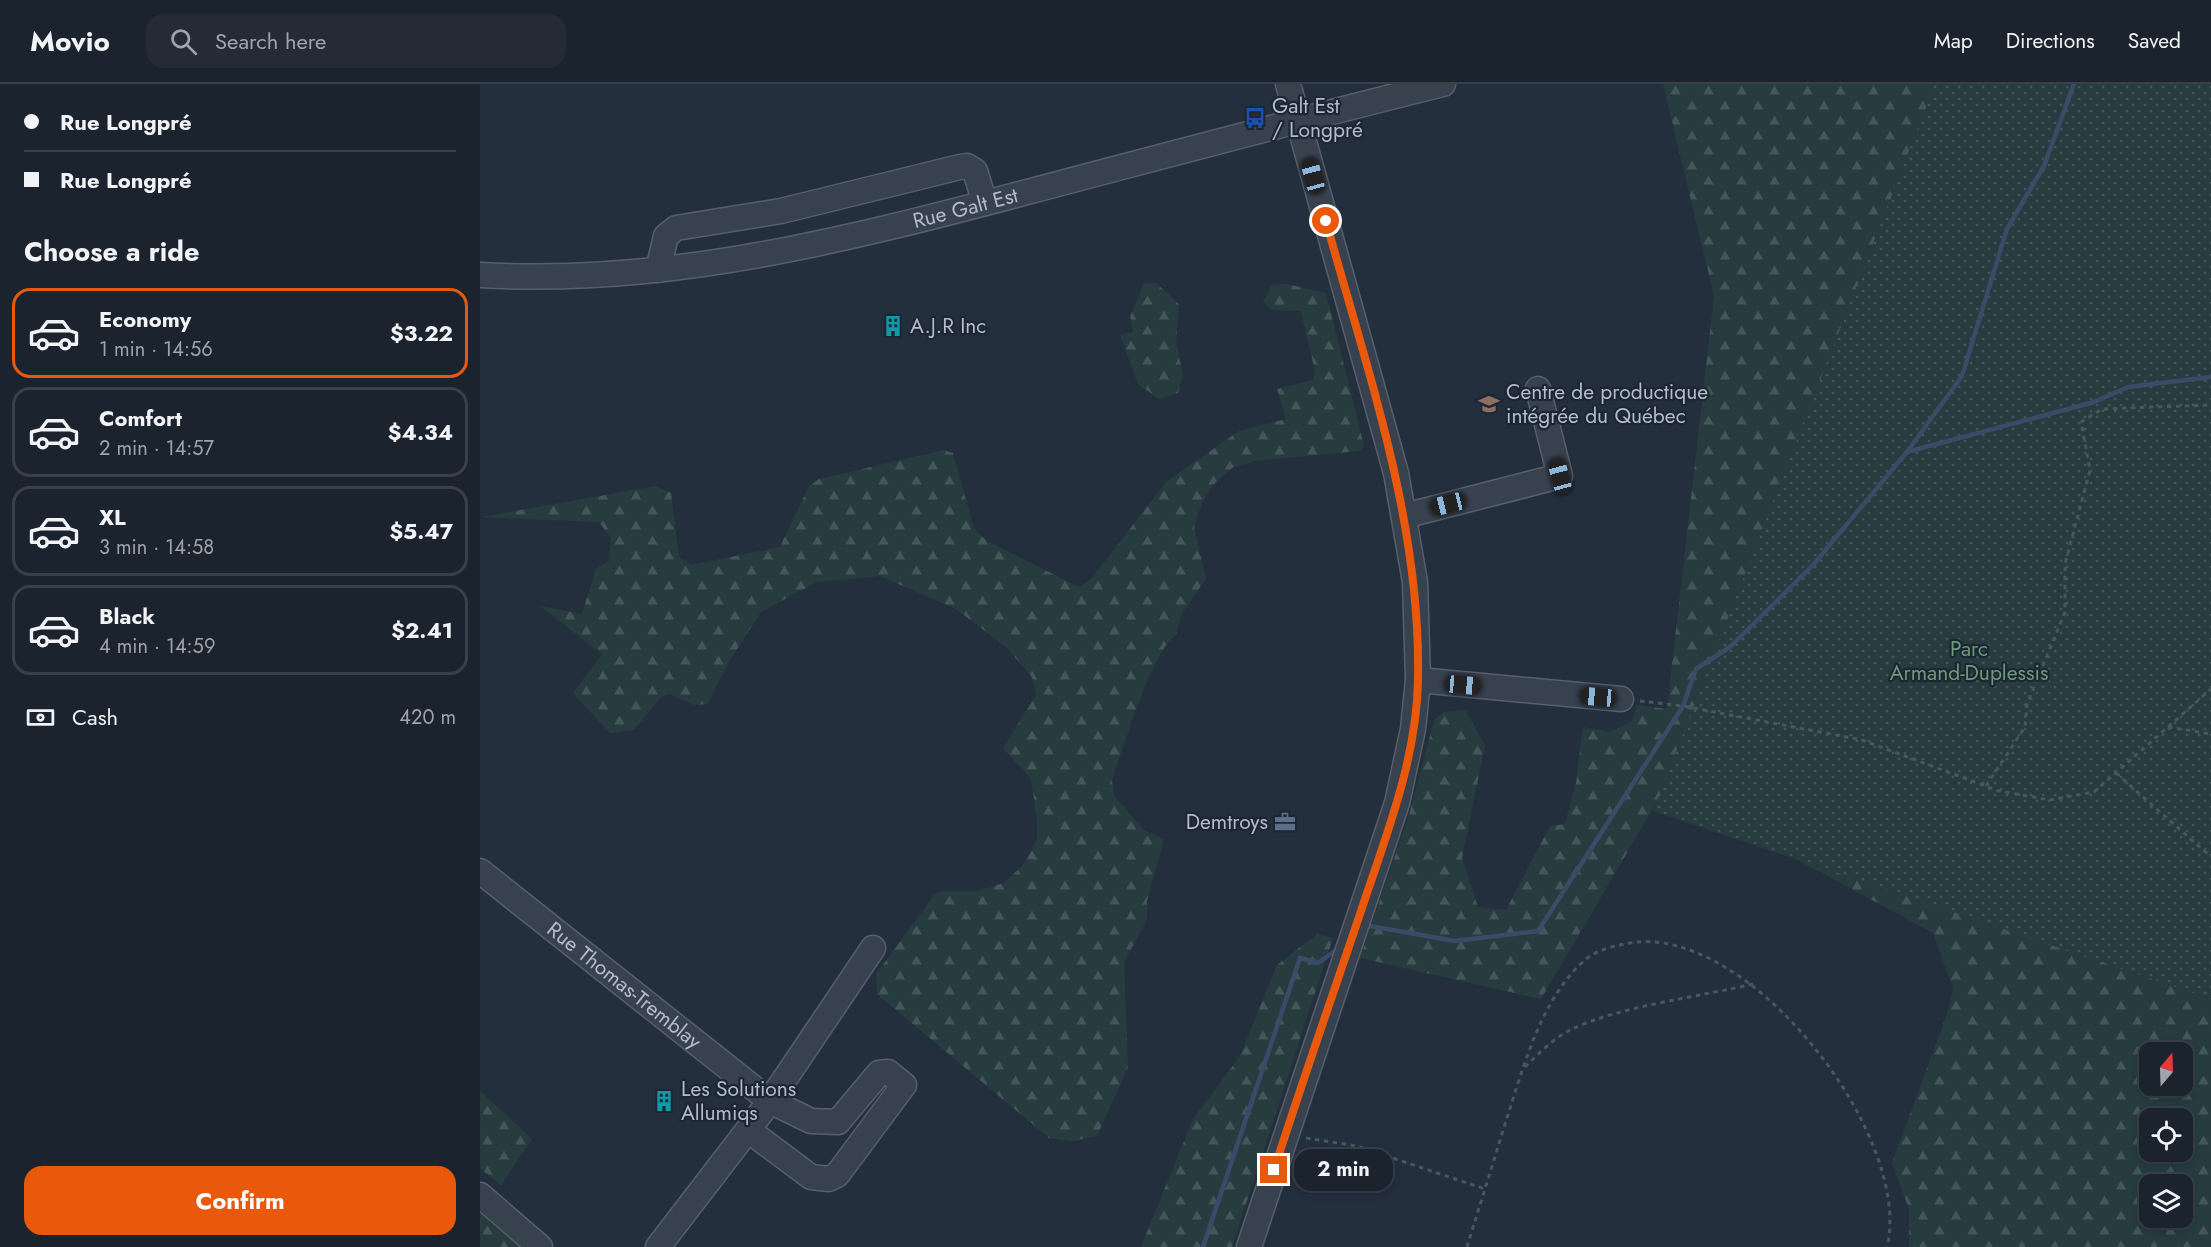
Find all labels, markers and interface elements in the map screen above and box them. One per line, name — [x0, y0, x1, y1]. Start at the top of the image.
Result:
search box — [146, 14, 566, 68]
text: Movio — [30, 21, 110, 62]
icon: search — [167, 25, 200, 58]
text: Search here — [215, 25, 326, 57]
text: Map — [1934, 26, 1973, 56]
text: Directions — [2006, 26, 2095, 56]
text: Saved — [2128, 26, 2181, 56]
place label: Galt Est / Longpré — [1272, 91, 1363, 145]
text: Rue Longpré — [60, 106, 192, 138]
bus stop icon: Galt Est / Longpré — [1243, 106, 1267, 130]
car — [1300, 156, 1326, 196]
text: Rue Longpré — [60, 164, 192, 196]
street label: Rue Galt Est — [910, 180, 1021, 236]
route start — [1312, 207, 1339, 234]
text: Choose a ride — [24, 232, 199, 271]
text: Economy — [99, 303, 191, 335]
icon: car — [27, 306, 81, 360]
place label: A.J.R Inc — [910, 311, 986, 341]
building icon: A.J.R Inc — [881, 314, 905, 338]
text: $3.22 — [390, 317, 453, 349]
text: 1 min · 14:56 — [99, 335, 213, 364]
place label: Centre de productique intégrée du Québec — [1506, 377, 1708, 431]
school or university icon: Centre de productique intégrée du Québec — [1477, 392, 1501, 416]
text: Comfort — [99, 402, 182, 434]
icon: car — [27, 405, 81, 459]
text: $4.34 — [388, 416, 453, 448]
text: 2 min · 14:57 — [99, 434, 214, 463]
car — [1547, 456, 1573, 496]
car — [1428, 491, 1468, 517]
text: XL — [99, 501, 126, 533]
icon: car — [27, 504, 81, 558]
text: $5.47 — [389, 515, 453, 547]
text: 3 min · 14:58 — [99, 533, 214, 562]
text: Black — [99, 600, 155, 632]
icon: car — [27, 603, 81, 657]
text: $2.41 — [391, 614, 453, 646]
text: 4 min · 14:59 — [99, 632, 215, 661]
park label: Parc Armand-Duplessis — [1890, 634, 2048, 688]
car — [1444, 674, 1482, 696]
car — [1579, 686, 1617, 708]
icon: cash — [24, 701, 57, 734]
text: Cash — [72, 701, 118, 733]
text: 420 m — [399, 703, 456, 732]
place label: Demtroys — [1186, 807, 1268, 837]
office icon: Demtroys — [1273, 810, 1297, 834]
street label: Rue Thomas-Tremblay — [540, 915, 708, 1057]
north arrow — [2139, 1042, 2193, 1096]
map controls — [2139, 1042, 2193, 1228]
place label: Les Solutions Allumiqs — [681, 1074, 796, 1128]
building icon: Les Solutions Allumiqs — [652, 1089, 676, 1113]
button: locate — [2139, 1108, 2193, 1162]
callout: 2 min — [1295, 1149, 1394, 1191]
text: 2 min — [1317, 1155, 1370, 1184]
route end — [1260, 1156, 1287, 1183]
button: Confirm — [24, 1166, 456, 1235]
button: layers — [2139, 1174, 2193, 1228]

